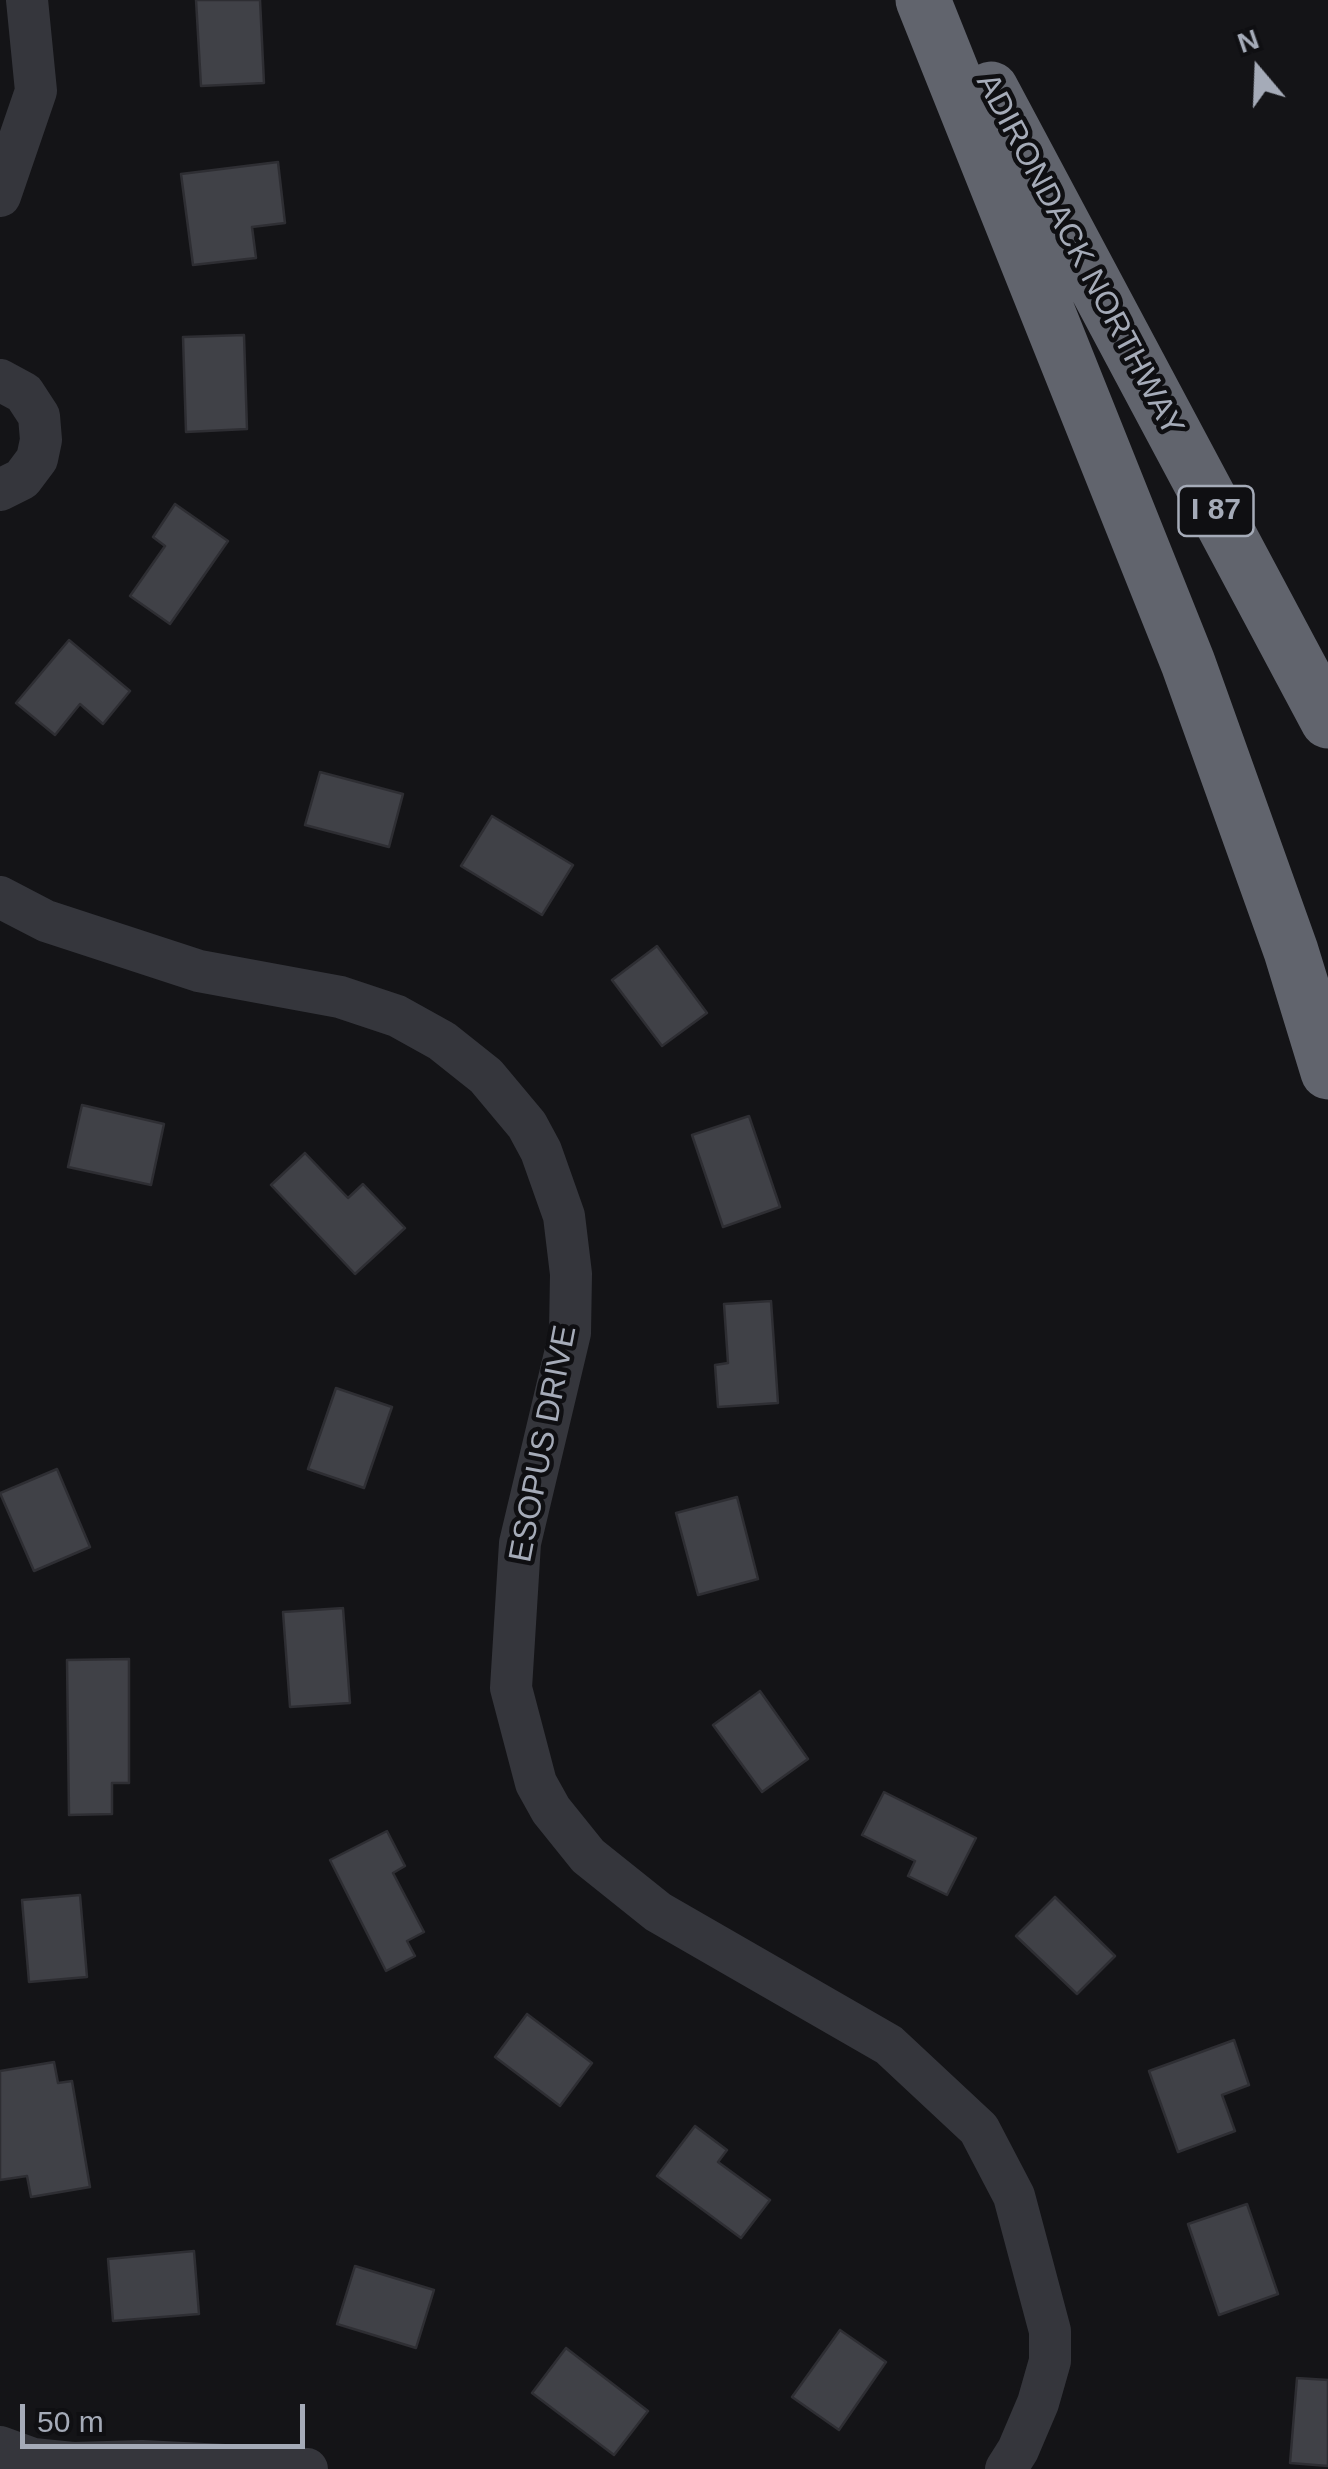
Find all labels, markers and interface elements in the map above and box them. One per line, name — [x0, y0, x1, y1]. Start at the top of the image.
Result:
north arrow — [1208, 20, 1308, 120]
text: N — [1233, 23, 1263, 59]
street label: ADIRONDACK NORTHWAY — [967, 67, 1191, 443]
road number: I 87 — [1178, 486, 1254, 536]
street label: ESOPUS DRIVE — [502, 1323, 586, 1565]
scale bar — [25, 2384, 310, 2446]
text: 50 m — [37, 2405, 104, 2438]

